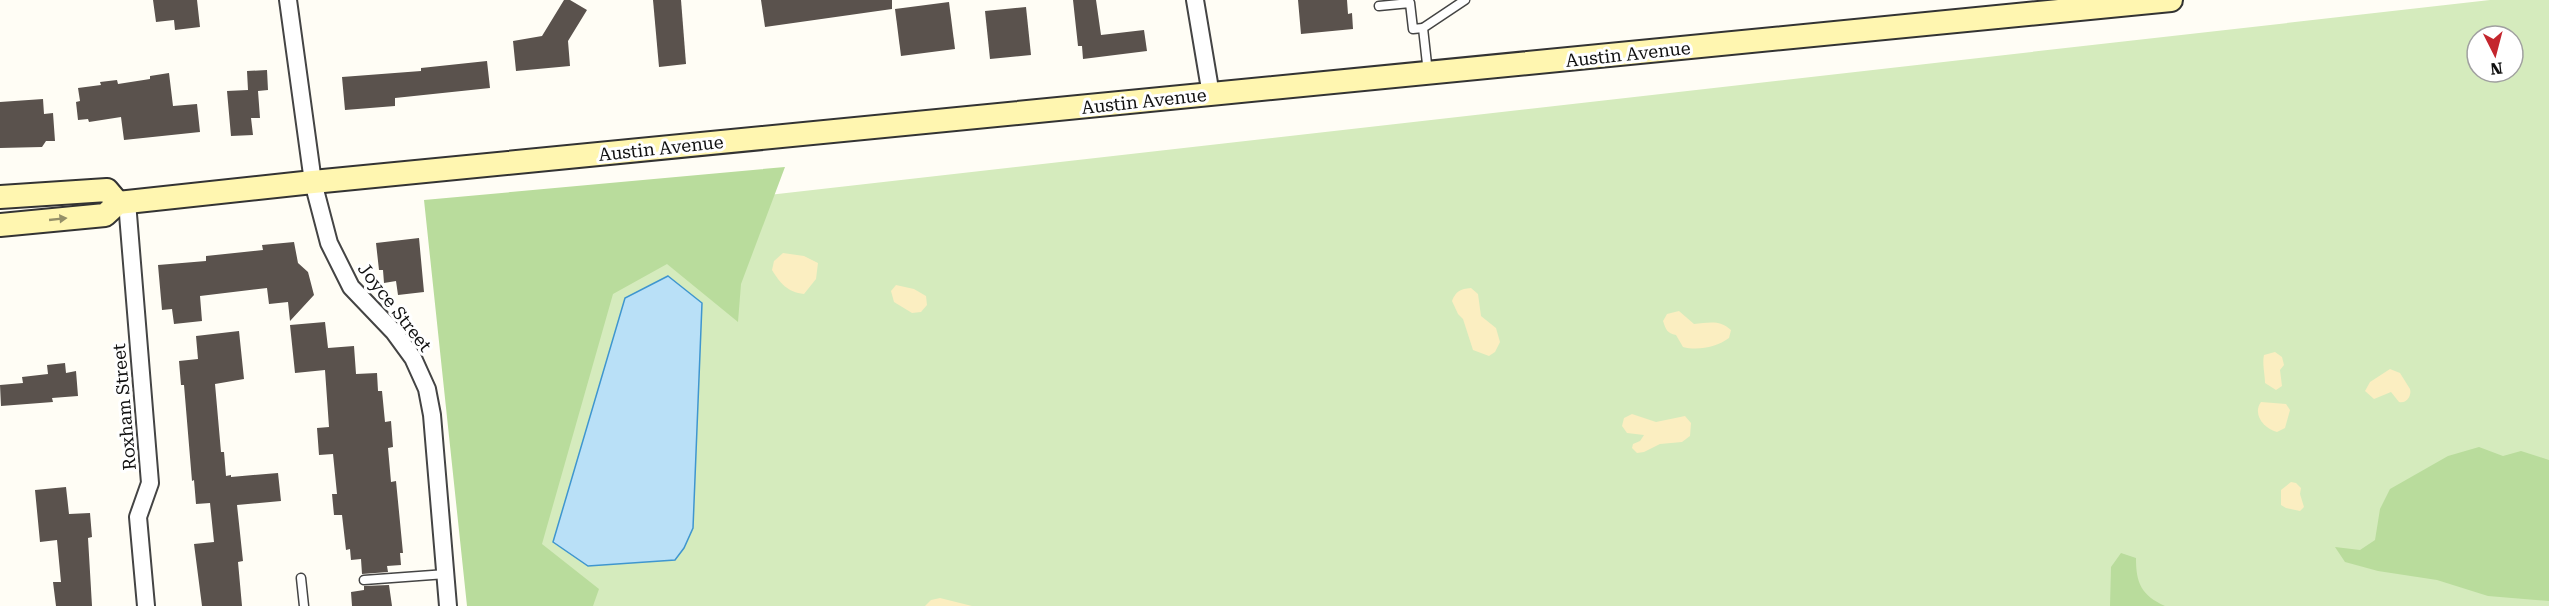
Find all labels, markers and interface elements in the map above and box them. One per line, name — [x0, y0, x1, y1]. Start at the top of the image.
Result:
north arrow — [2465, 24, 2525, 84]
street label: Austin Avenue — [1565, 37, 1692, 71]
text: N — [2489, 58, 2504, 79]
street label: Austin Avenue — [1081, 84, 1208, 118]
street label: Austin Avenue — [598, 131, 725, 165]
one-way arrow — [49, 215, 68, 224]
street label: Joyce Street — [354, 258, 436, 356]
street label: Roxham Street — [108, 342, 140, 471]

